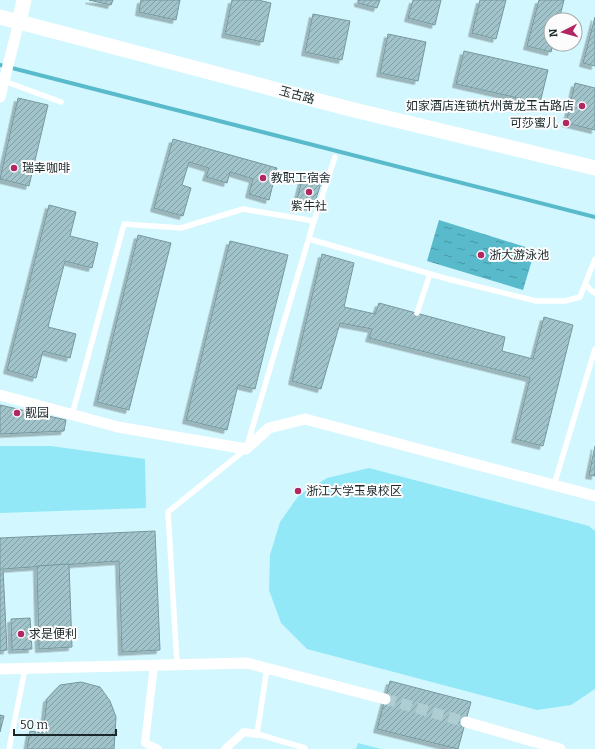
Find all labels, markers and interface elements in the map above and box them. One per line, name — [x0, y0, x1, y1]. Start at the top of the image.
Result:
north arrow — [543, 12, 583, 52]
text: N — [547, 28, 560, 38]
street label: 玉古路 — [278, 84, 316, 106]
place label: 如家酒店连锁杭州黄龙玉古路店 — [406, 99, 574, 113]
marker: 如家酒店连锁杭州黄龙玉古路店 — [577, 101, 587, 111]
place label: 可莎蜜儿 — [510, 116, 558, 130]
marker: 可莎蜜儿 — [561, 118, 571, 128]
place label: 瑞幸咖啡 — [22, 161, 70, 175]
marker: 瑞幸咖啡 — [9, 163, 19, 173]
place label: 教职工宿舍 — [271, 171, 331, 185]
marker: 教职工宿舍 — [258, 173, 268, 183]
marker: 紫牛社 — [304, 187, 314, 197]
place label: 紫牛社 — [291, 199, 327, 213]
place label: 浙大游泳池 — [489, 248, 549, 262]
marker: 浙大游泳池 — [476, 250, 486, 260]
place label: 靓园 — [25, 406, 49, 420]
marker: 靓园 — [12, 408, 22, 418]
place label: 浙江大学玉泉校区 — [306, 484, 402, 498]
marker: 浙江大学玉泉校区 — [293, 486, 303, 496]
place label: 求是便利 — [29, 627, 77, 641]
marker: 求是便利 — [16, 629, 26, 639]
scale bar — [14, 711, 116, 737]
text: 50 m — [20, 718, 49, 732]

